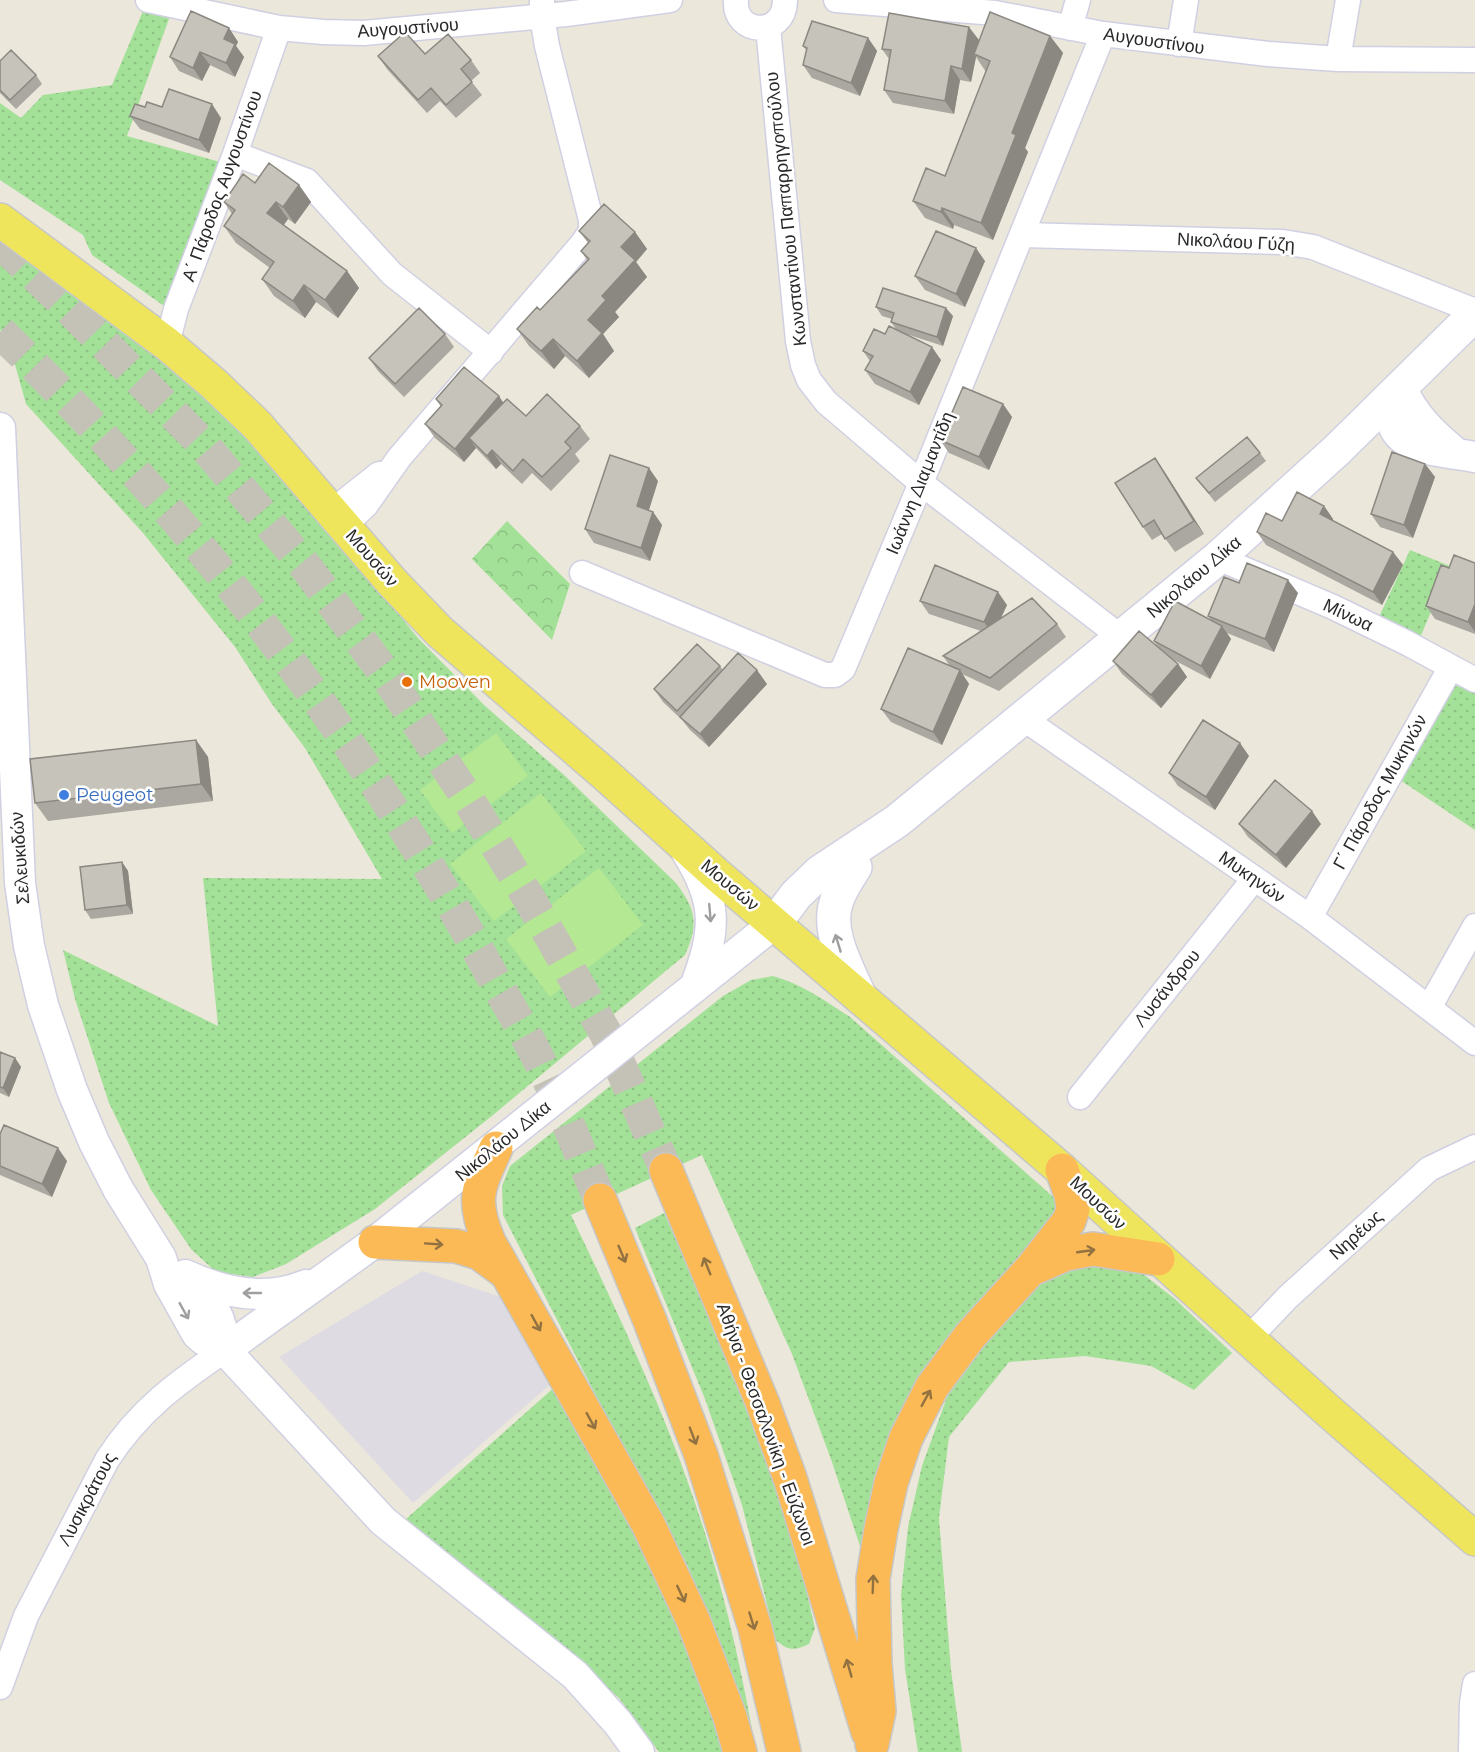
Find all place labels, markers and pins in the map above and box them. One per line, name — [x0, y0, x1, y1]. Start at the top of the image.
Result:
place label: Mooven — [419, 671, 491, 693]
marker: Mooven — [400, 675, 414, 689]
place label: Peugeot — [76, 784, 153, 806]
marker: Peugeot — [57, 788, 71, 802]

